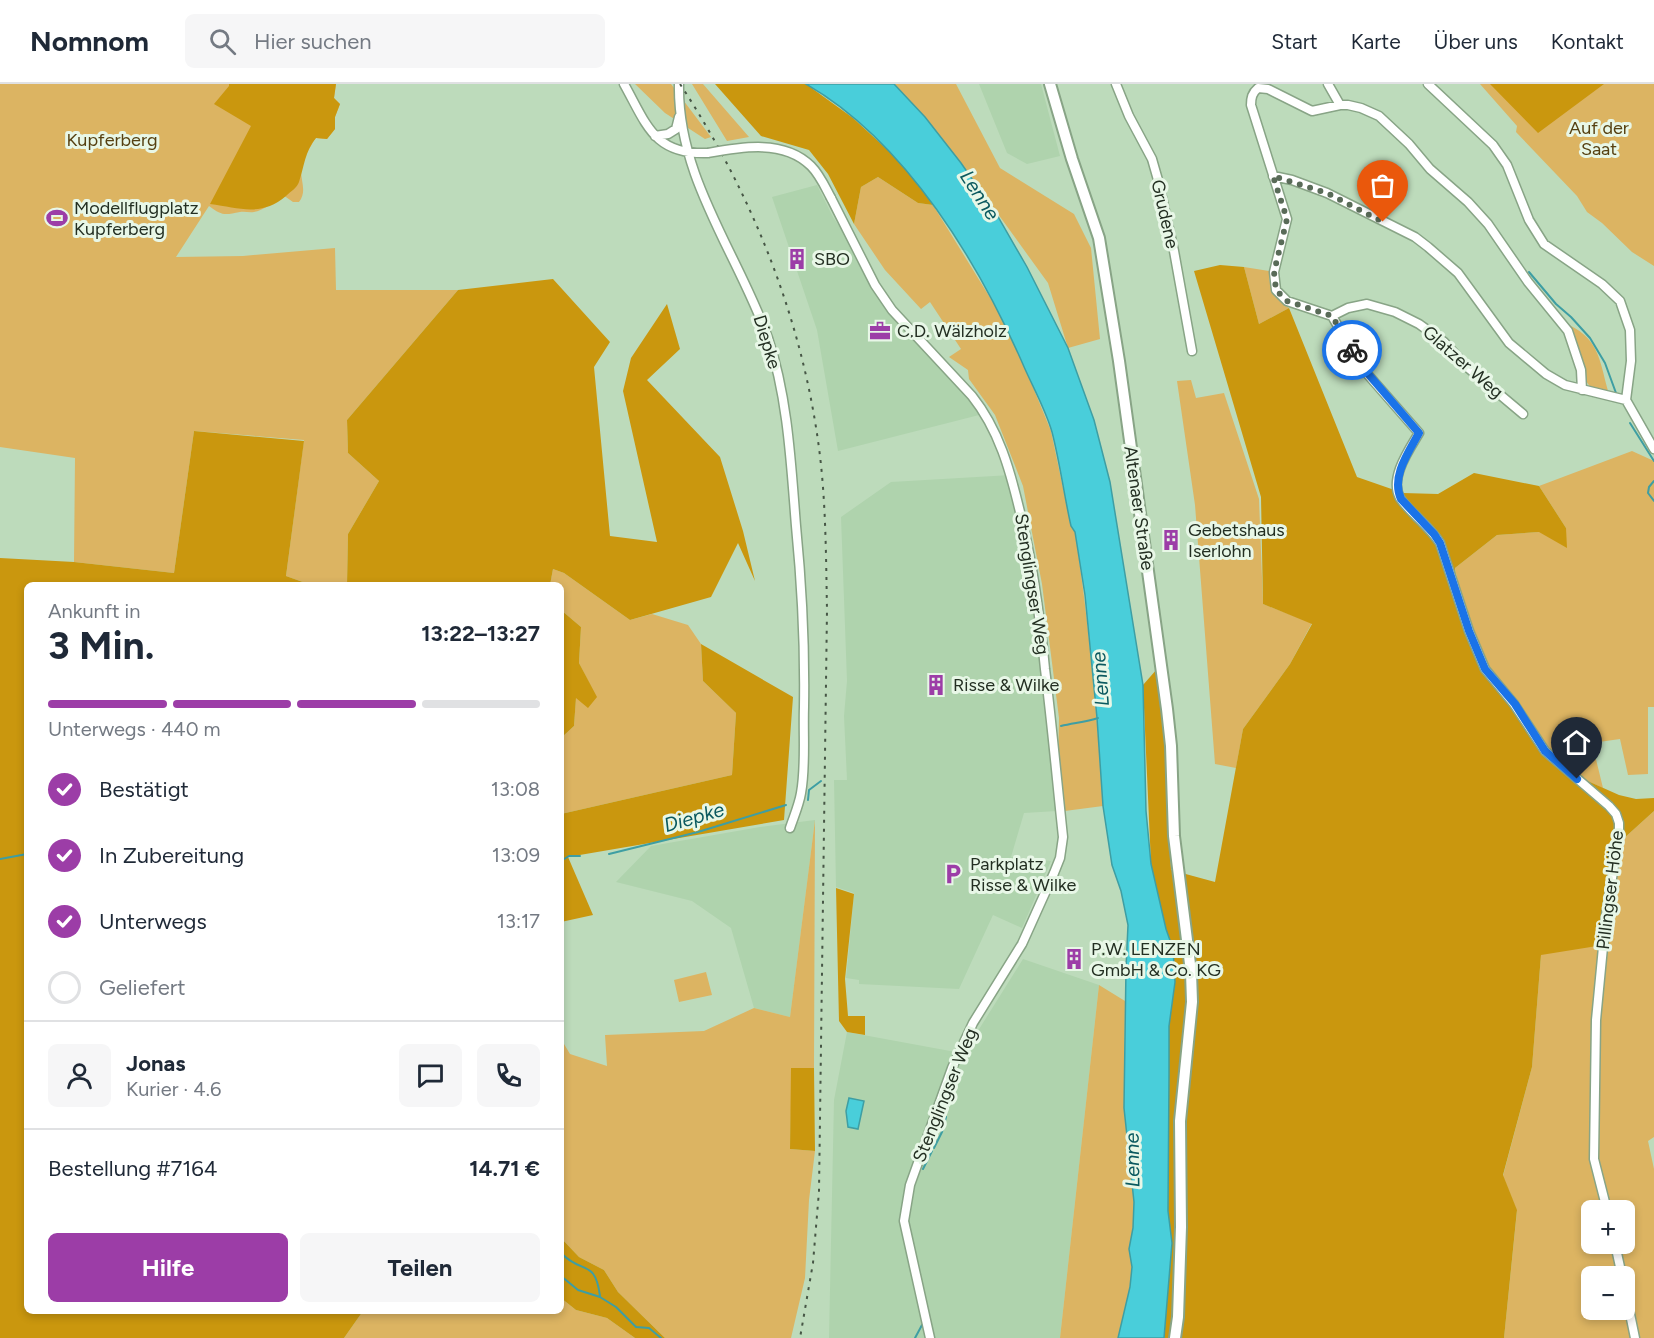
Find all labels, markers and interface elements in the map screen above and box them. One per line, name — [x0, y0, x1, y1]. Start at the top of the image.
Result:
search box — [185, 14, 605, 68]
text: Nomnom — [30, 24, 149, 58]
icon: search — [206, 25, 239, 58]
text: Hier suchen — [254, 28, 371, 55]
text: Start — [1271, 29, 1318, 54]
text: Karte — [1351, 29, 1401, 54]
text: Über uns — [1434, 29, 1518, 54]
text: Kontakt — [1551, 29, 1624, 54]
park label: Auf der Saat — [1569, 117, 1629, 160]
park label: Kupferberg — [66, 129, 158, 151]
pin — [1357, 160, 1408, 222]
water label: Lenne — [955, 166, 1005, 224]
icon: bag — [1366, 169, 1399, 202]
street label: Grudene — [1146, 177, 1184, 251]
place label: Modellflugplatz Kupferberg — [74, 197, 199, 240]
sports icon: Modellflugplatz Kupferberg — [45, 206, 69, 230]
building icon: SBO — [785, 247, 809, 271]
place label: SBO — [814, 248, 850, 270]
street label: Diepke — [748, 312, 786, 372]
office icon: C.D. Wälzholz — [868, 319, 892, 343]
place label: C.D. Wälzholz — [897, 320, 1007, 342]
courier — [1322, 320, 1382, 380]
street label: Glatzer Weg — [1418, 321, 1508, 403]
icon: bike — [1336, 334, 1369, 367]
street label: Altenaer Straße — [1119, 444, 1159, 572]
street label: Stenglingser Weg — [1010, 512, 1054, 656]
place label: Gebetshaus Iserlohn — [1188, 519, 1285, 562]
building icon: Gebetshaus Iserlohn — [1159, 528, 1183, 552]
text: Ankunft in — [48, 599, 140, 623]
text: 13:22–13:27 — [421, 620, 540, 647]
text: 3 Min. — [48, 622, 154, 669]
water label: Lenne — [1086, 651, 1114, 707]
building icon: Risse & Wilke — [924, 673, 948, 697]
place label: Risse & Wilke — [953, 674, 1059, 696]
text: Unterwegs · 440 m — [48, 717, 221, 741]
pin — [1551, 717, 1602, 779]
icon: home — [1560, 726, 1593, 759]
icon: check — [48, 773, 81, 806]
text: Bestätigt — [99, 776, 189, 803]
text: 13:08 — [491, 777, 540, 801]
water label: Diepke — [661, 797, 727, 837]
street label: Pillingser Höhe — [1592, 829, 1628, 951]
icon: check — [48, 839, 81, 872]
text: In Zubereitung — [99, 842, 244, 869]
text: 13:09 — [492, 843, 540, 867]
place label: Parkplatz Risse & Wilke — [970, 853, 1076, 896]
parking icon: Parkplatz Risse & Wilke — [941, 862, 965, 886]
icon: check — [48, 905, 81, 938]
text: Unterwegs — [99, 908, 207, 935]
text: 13:17 — [497, 909, 540, 933]
place label: P.W. LENZEN GmbH & Co. KG — [1091, 938, 1221, 981]
building icon: P.W. LENZEN GmbH & Co. KG — [1062, 947, 1086, 971]
text: Geliefert — [99, 974, 186, 1001]
street label: Stenglingser Weg — [908, 1025, 982, 1165]
button: person — [48, 1044, 111, 1107]
button: chat — [399, 1044, 462, 1107]
button: phone — [477, 1044, 540, 1107]
text: Jonas — [126, 1050, 185, 1077]
text: Kurier · 4.6 — [126, 1077, 221, 1101]
water label: Lenne — [1120, 1132, 1144, 1188]
text: Bestellung #7164 — [48, 1155, 217, 1182]
text: 14.71 € — [469, 1155, 540, 1182]
map controls — [1581, 1200, 1635, 1320]
button: + — [1581, 1200, 1635, 1254]
button: Hilfe — [48, 1233, 288, 1302]
button: Teilen — [300, 1233, 540, 1302]
button: − — [1581, 1266, 1635, 1320]

